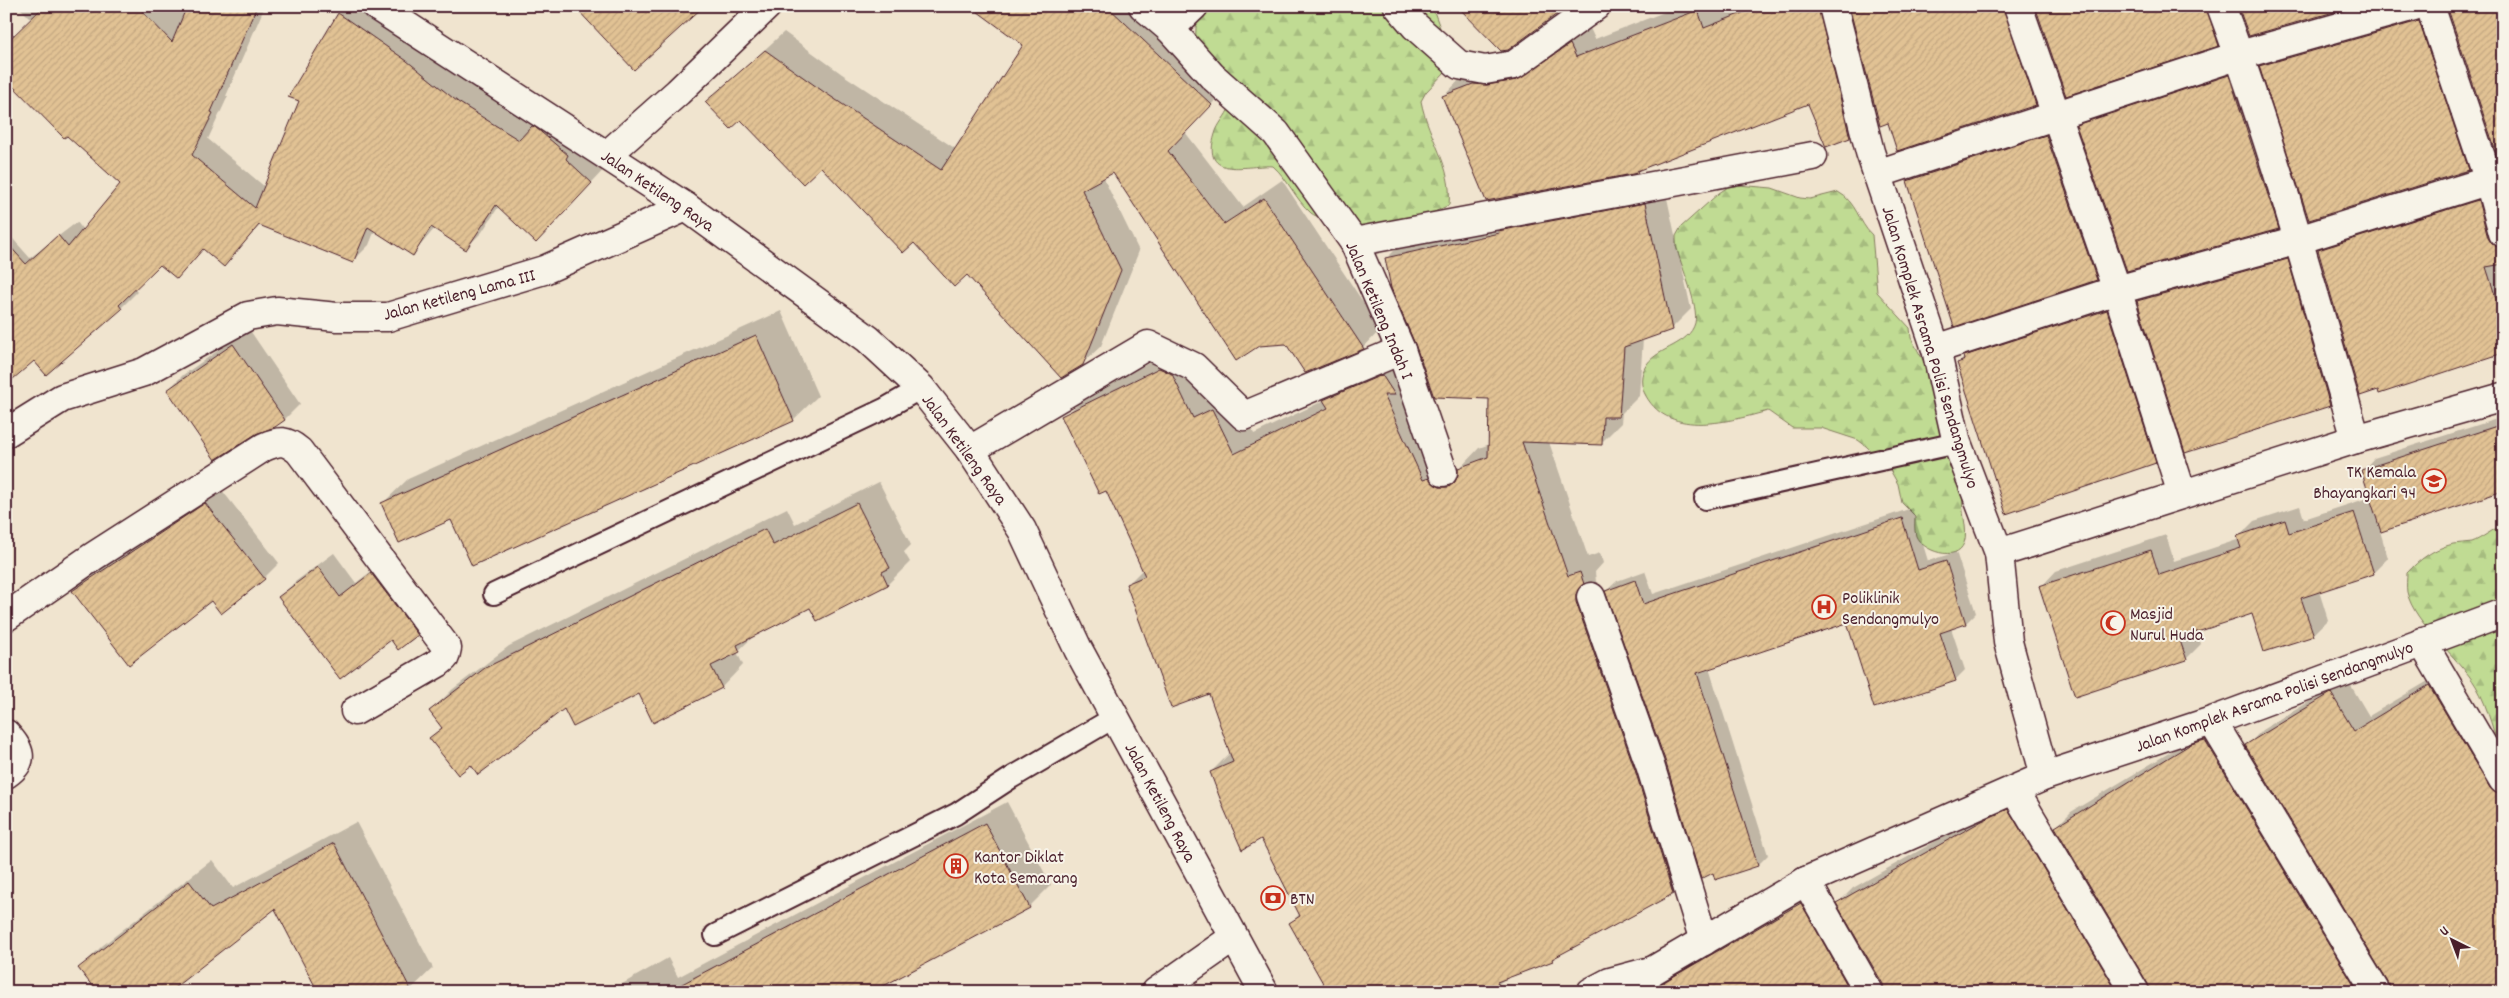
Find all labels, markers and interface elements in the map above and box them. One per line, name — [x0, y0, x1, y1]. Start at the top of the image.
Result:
street label: Jalan Ketileng Raya — [595, 145, 719, 240]
street label: Jalan Komplek Asrama Polisi Sendangmulyo — [1874, 203, 1984, 492]
street label: Jalan Ketileng Indah I — [1337, 238, 1418, 384]
street label: Jalan Ketileng Lama III — [381, 264, 539, 329]
street label: Jalan Ketileng Raya — [914, 390, 1012, 512]
place label: TK Kemala Bhayangkari 94 — [2313, 461, 2417, 507]
school or university icon: TK Kemala Bhayangkari 94 — [2421, 468, 2447, 494]
place label: Poliklinik Sendangmulyo — [1842, 587, 1939, 633]
hospital icon: Poliklinik Sendangmulyo — [1811, 594, 1837, 620]
place label: Masjid Nurul Huda — [2130, 603, 2204, 649]
mosque icon: Masjid Nurul Huda — [2100, 610, 2126, 636]
street label: Jalan Komplek Asrama Polisi Sendangmulyo — [2132, 636, 2417, 760]
street label: Jalan Ketileng Raya — [1117, 739, 1201, 868]
place label: Kantor Diklat Kota Semarang — [974, 846, 1078, 892]
building icon: Kantor Diklat Kota Semarang — [943, 853, 969, 879]
bank icon: BTN — [1260, 885, 1286, 911]
place label: BTN — [1290, 888, 1315, 913]
north arrow — [2426, 916, 2476, 966]
text: U — [2435, 922, 2454, 942]

